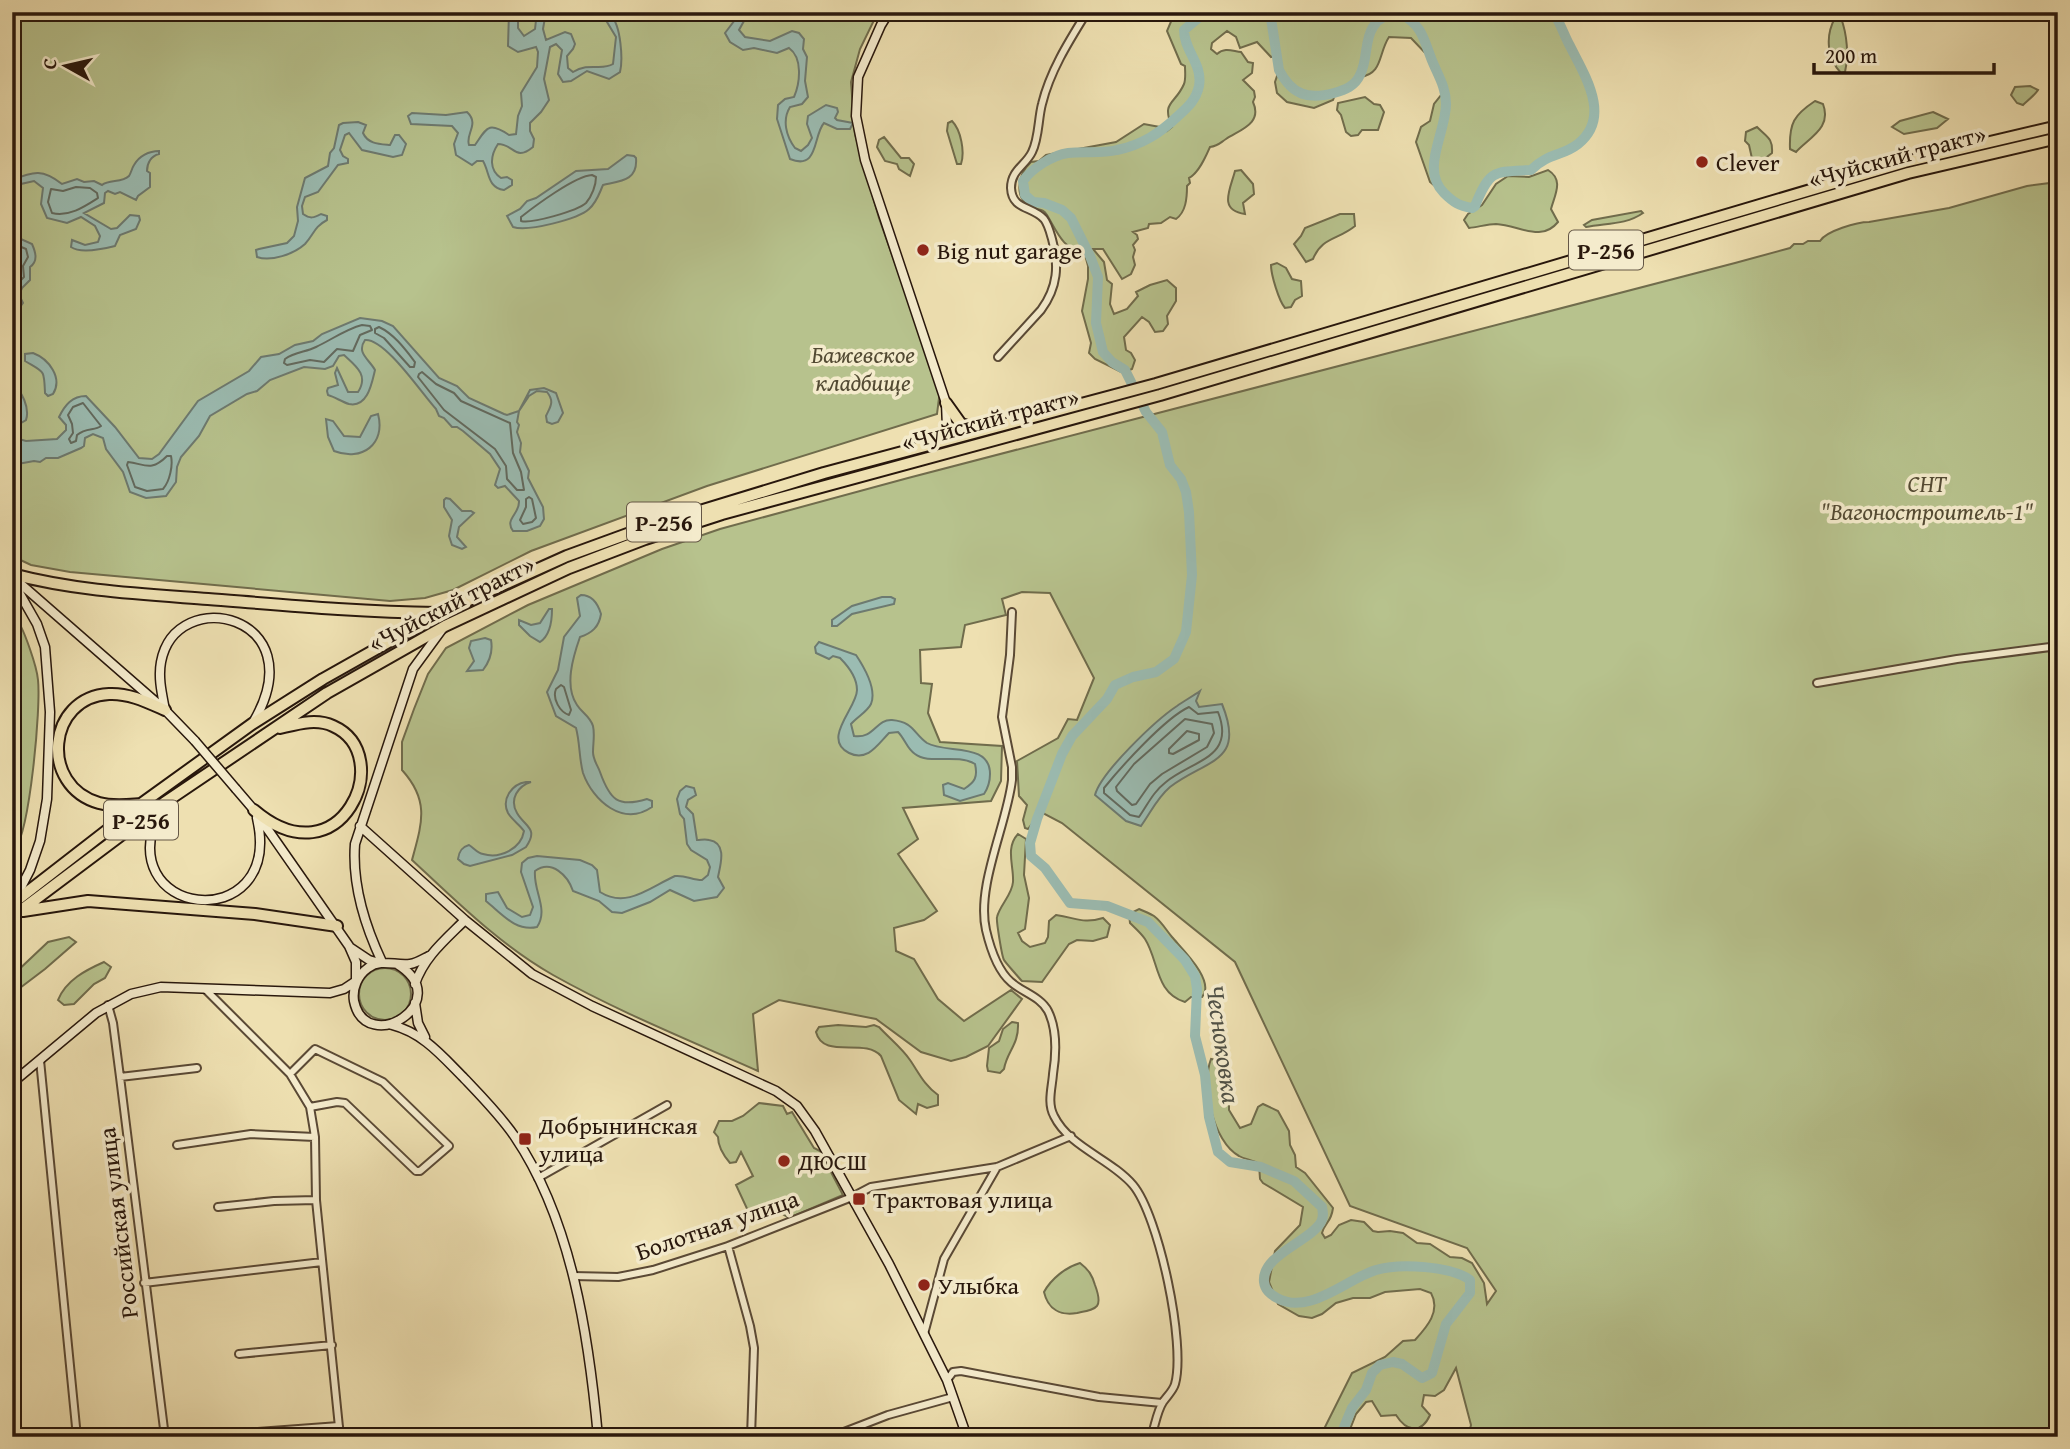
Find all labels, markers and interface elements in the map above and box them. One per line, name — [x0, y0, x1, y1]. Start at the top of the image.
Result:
north arrow — [32, 32, 102, 102]
scale bar — [1814, 32, 1995, 76]
text: 200 m — [1825, 40, 1877, 71]
text: С — [35, 56, 64, 71]
street label: «Чуйский тракт» — [1805, 116, 1989, 196]
place label: Clever — [1716, 145, 1780, 180]
marker: Clever — [1694, 154, 1710, 170]
road number: Р-256 — [1569, 230, 1643, 270]
place label: Big nut garage — [937, 233, 1082, 268]
marker: Big nut garage — [915, 242, 931, 258]
park label: Бажевское кладбище — [811, 337, 915, 400]
street label: «Чуйский тракт» — [898, 379, 1082, 459]
park label: СНТ "Вагоностроитель-1" — [1820, 466, 2034, 529]
road number: Р-256 — [627, 502, 701, 542]
street label: «Чуйский тракт» — [362, 546, 540, 660]
road number: Р-256 — [104, 800, 178, 840]
water label: Чесноковка — [1196, 982, 1252, 1106]
place label: Добрынинская улица — [538, 1108, 698, 1171]
street label: Российская улица — [89, 1125, 147, 1320]
marker: Добрынинская улица — [517, 1131, 533, 1147]
place label: ДЮСШ — [797, 1144, 867, 1179]
marker: ДЮСШ — [776, 1153, 792, 1169]
street label: Болотная улица — [631, 1181, 804, 1269]
place label: Трактовая улица — [873, 1182, 1053, 1217]
marker: Трактовая улица — [851, 1191, 867, 1207]
place label: Улыбка — [938, 1268, 1019, 1303]
marker: Улыбка — [916, 1277, 932, 1293]

